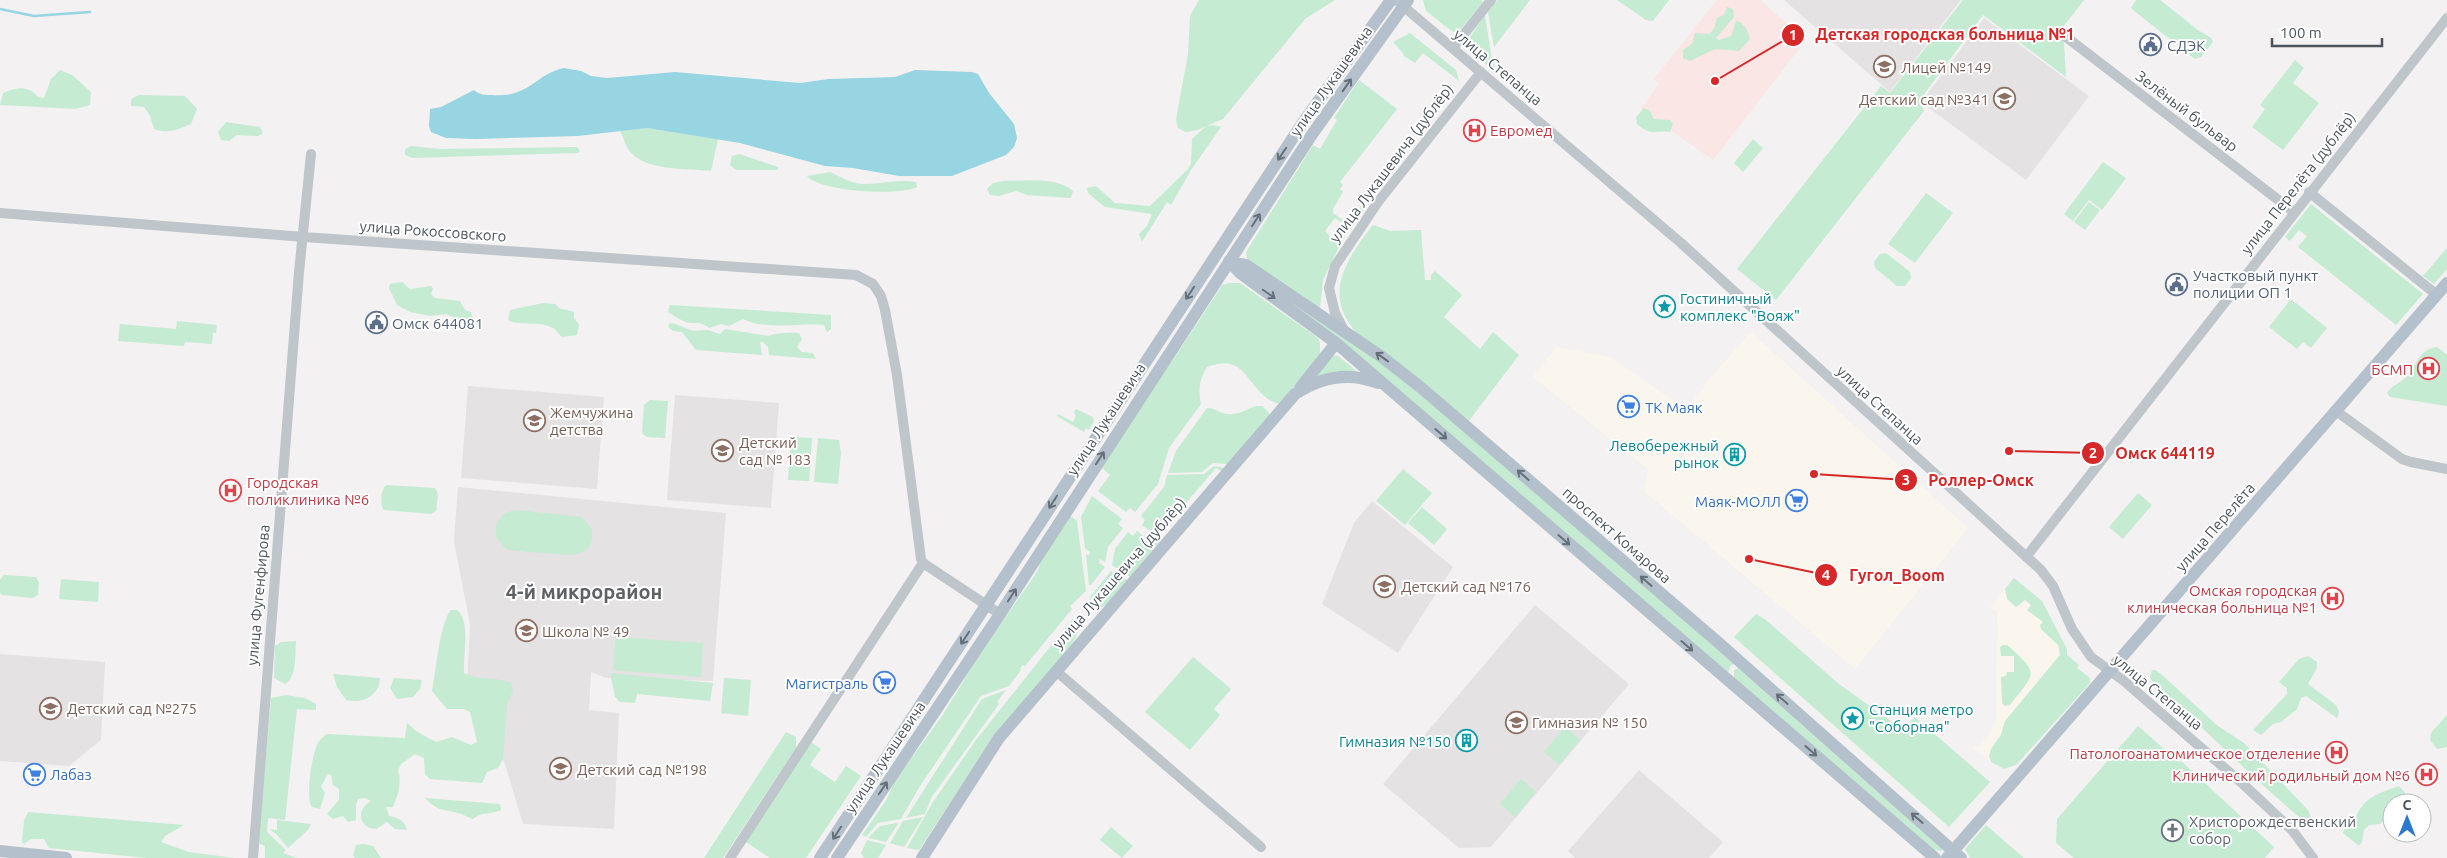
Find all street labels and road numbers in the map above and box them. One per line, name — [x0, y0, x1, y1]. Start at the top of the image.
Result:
street label: улица Лукашевича — [1287, 23, 1375, 139]
street label: улица Степанца — [1450, 25, 1546, 109]
street label: Зелёный бульвар — [2133, 67, 2241, 155]
street label: улица Лукашевича (дублёр) — [1326, 80, 1456, 246]
street label: улица Перелёта (дублёр) — [2237, 109, 2359, 257]
street label: улица Рокоссовского — [359, 217, 507, 245]
street label: улица Лукашевича — [1063, 360, 1149, 478]
street label: улица Степанца — [1833, 362, 1927, 448]
street label: улица Перелёта — [2172, 479, 2258, 575]
street label: проспект Комарова — [1559, 483, 1675, 587]
street label: улица Лукашевича (дублёр) — [1049, 494, 1189, 652]
street label: улица Фугенфирова — [243, 524, 273, 666]
street label: улица Степанца — [2110, 651, 2206, 733]
street label: улица Лукашевича — [841, 698, 929, 816]

